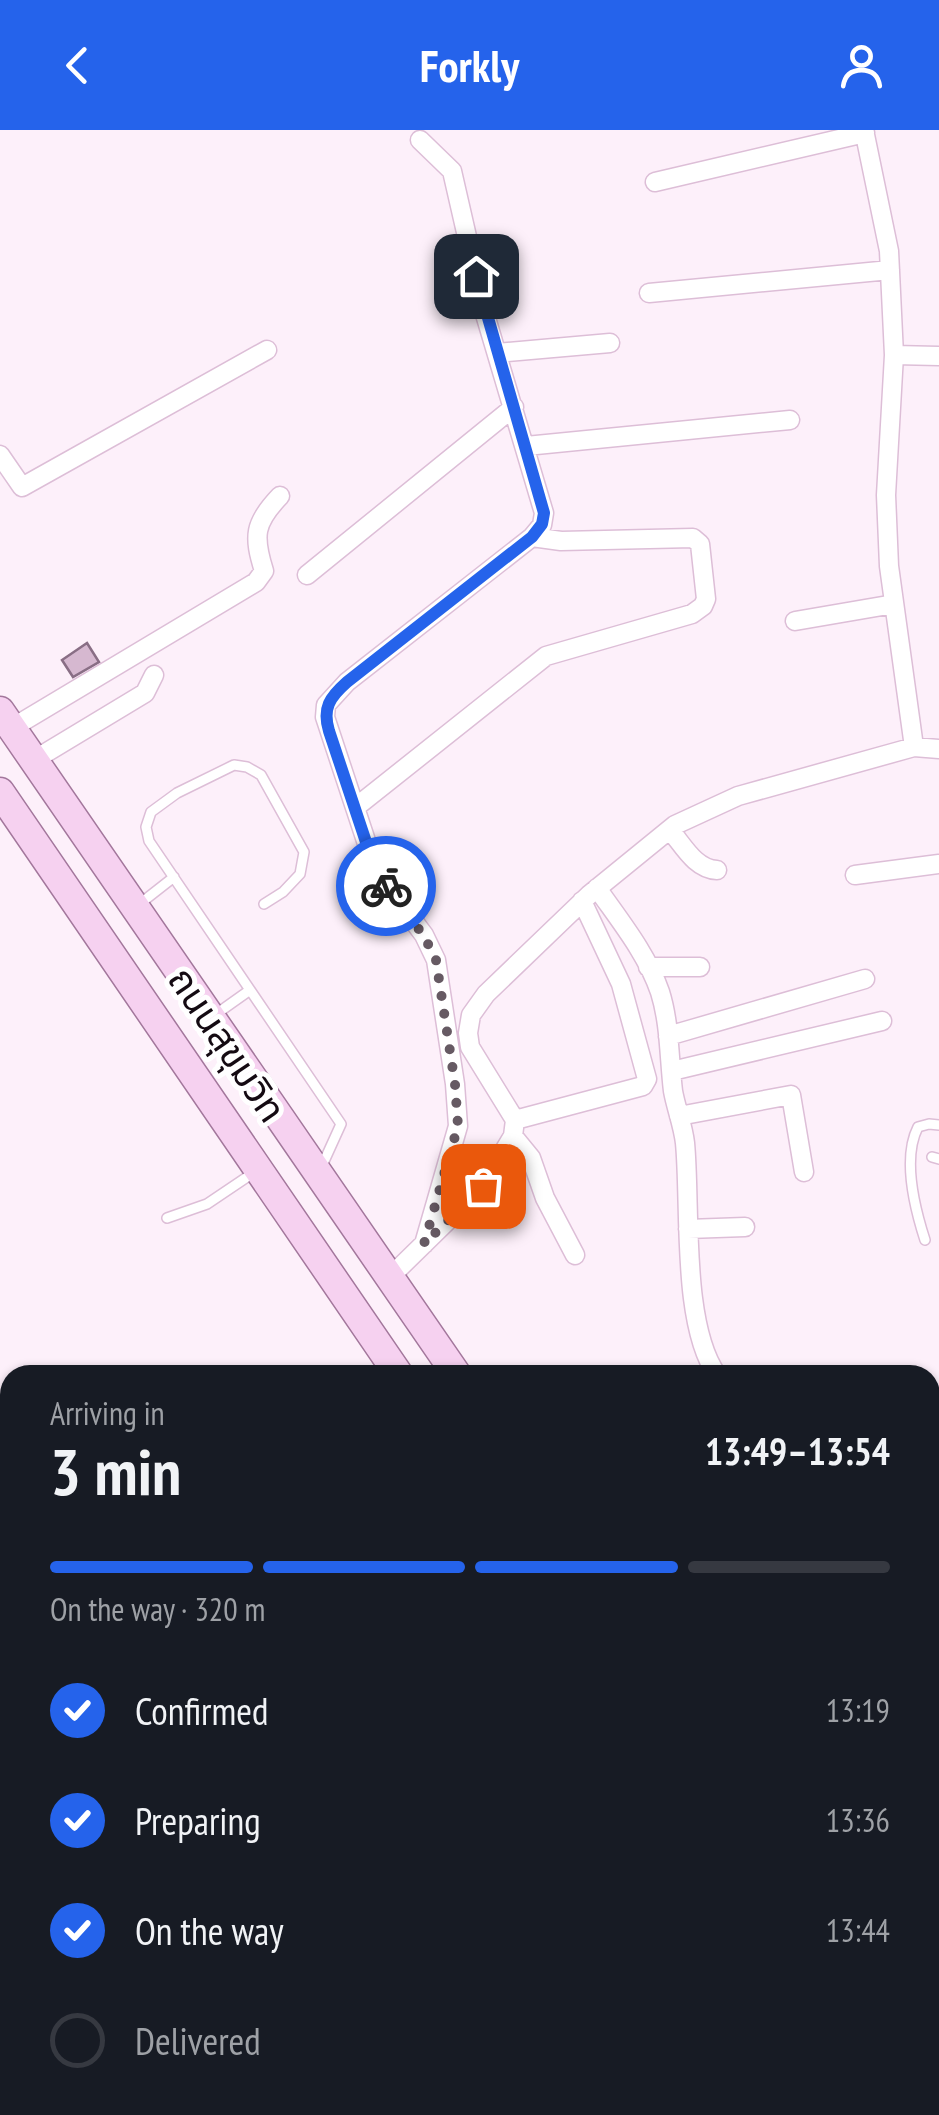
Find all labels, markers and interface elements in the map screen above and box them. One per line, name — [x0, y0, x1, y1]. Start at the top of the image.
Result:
text: Forkly — [420, 36, 519, 94]
icon: back — [50, 38, 105, 93]
icon: person — [834, 38, 889, 93]
pin — [434, 234, 519, 319]
icon: home — [449, 249, 504, 304]
courier — [336, 836, 436, 936]
icon: bike — [359, 859, 414, 914]
street label: ถนนสุขุมวิท — [158, 957, 298, 1131]
pin — [441, 1144, 526, 1229]
icon: bag — [456, 1159, 511, 1214]
text: Arriving in — [50, 1392, 165, 1434]
text: 13:49–13:54 — [705, 1426, 890, 1475]
text: 3 min — [50, 1429, 181, 1513]
text: On the way · 320 m — [50, 1588, 265, 1630]
icon: check — [50, 1683, 105, 1738]
text: Confirmed — [135, 1686, 268, 1735]
text: 13:19 — [826, 1689, 890, 1731]
icon: check — [50, 1793, 105, 1848]
text: Preparing — [135, 1796, 261, 1845]
text: 13:36 — [826, 1799, 890, 1841]
icon: check — [50, 1903, 105, 1958]
text: On the way — [135, 1906, 283, 1955]
text: 13:44 — [826, 1909, 890, 1951]
text: Delivered — [135, 2016, 261, 2065]

